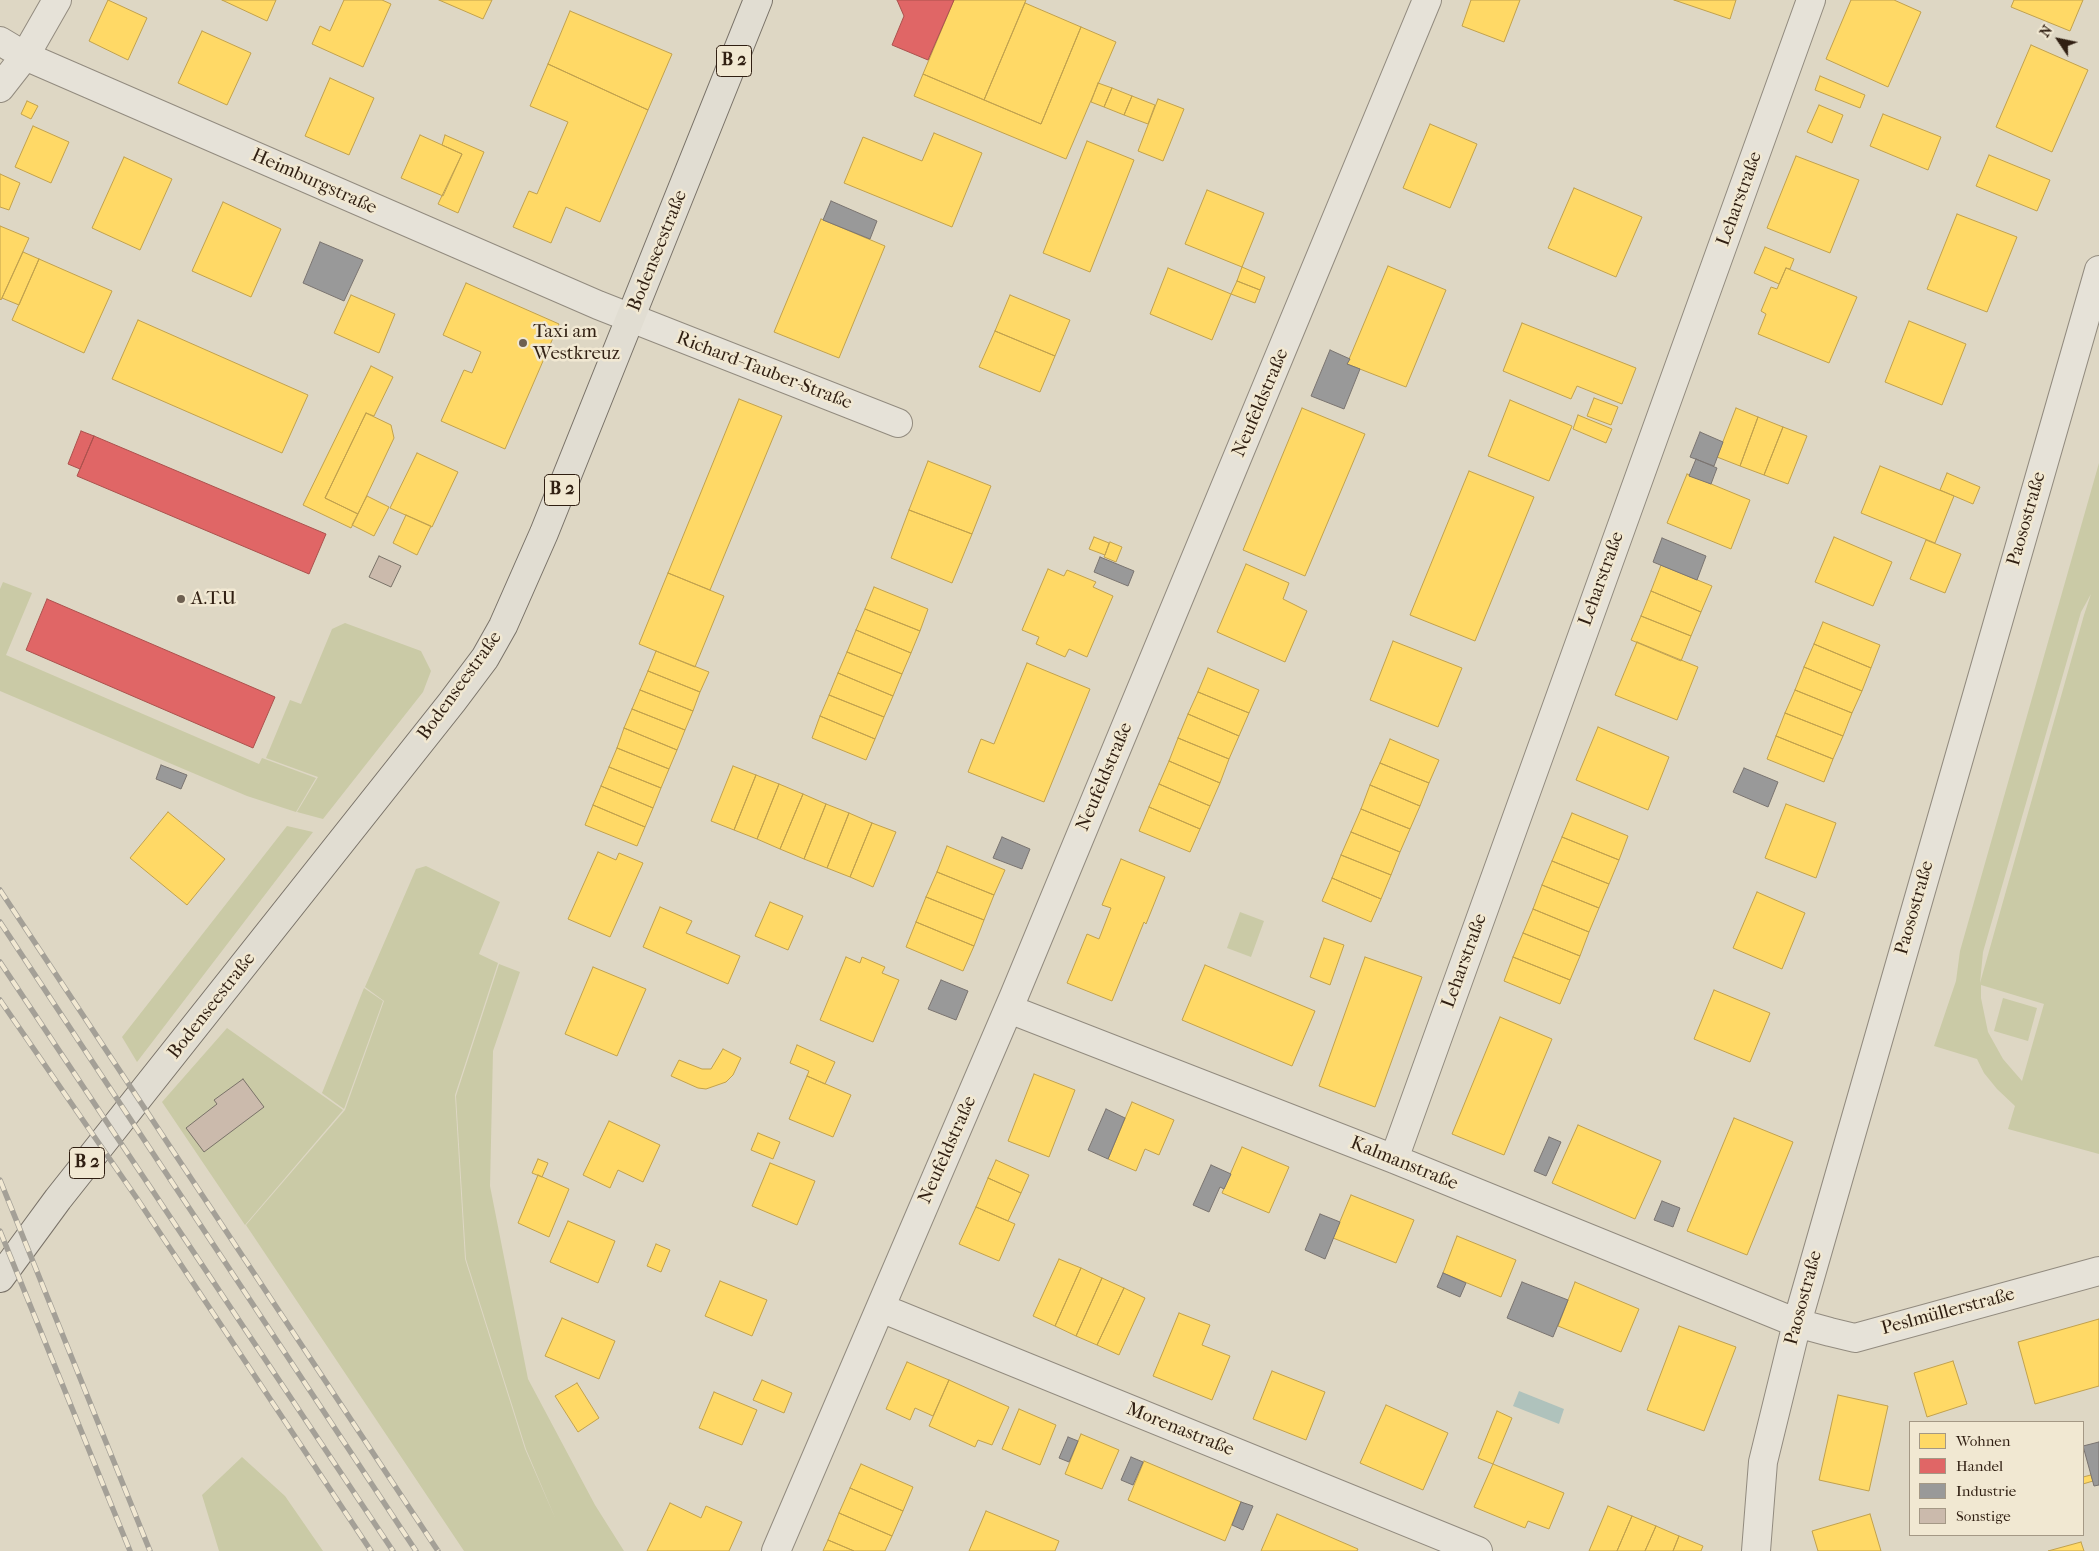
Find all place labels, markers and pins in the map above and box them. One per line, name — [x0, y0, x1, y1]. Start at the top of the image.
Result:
place label: Taxi am Westkreuz — [533, 321, 620, 365]
marker: Taxi am Westkreuz — [517, 337, 529, 349]
place label: A.T.U — [191, 588, 236, 610]
marker: A.T.U — [175, 593, 187, 605]

